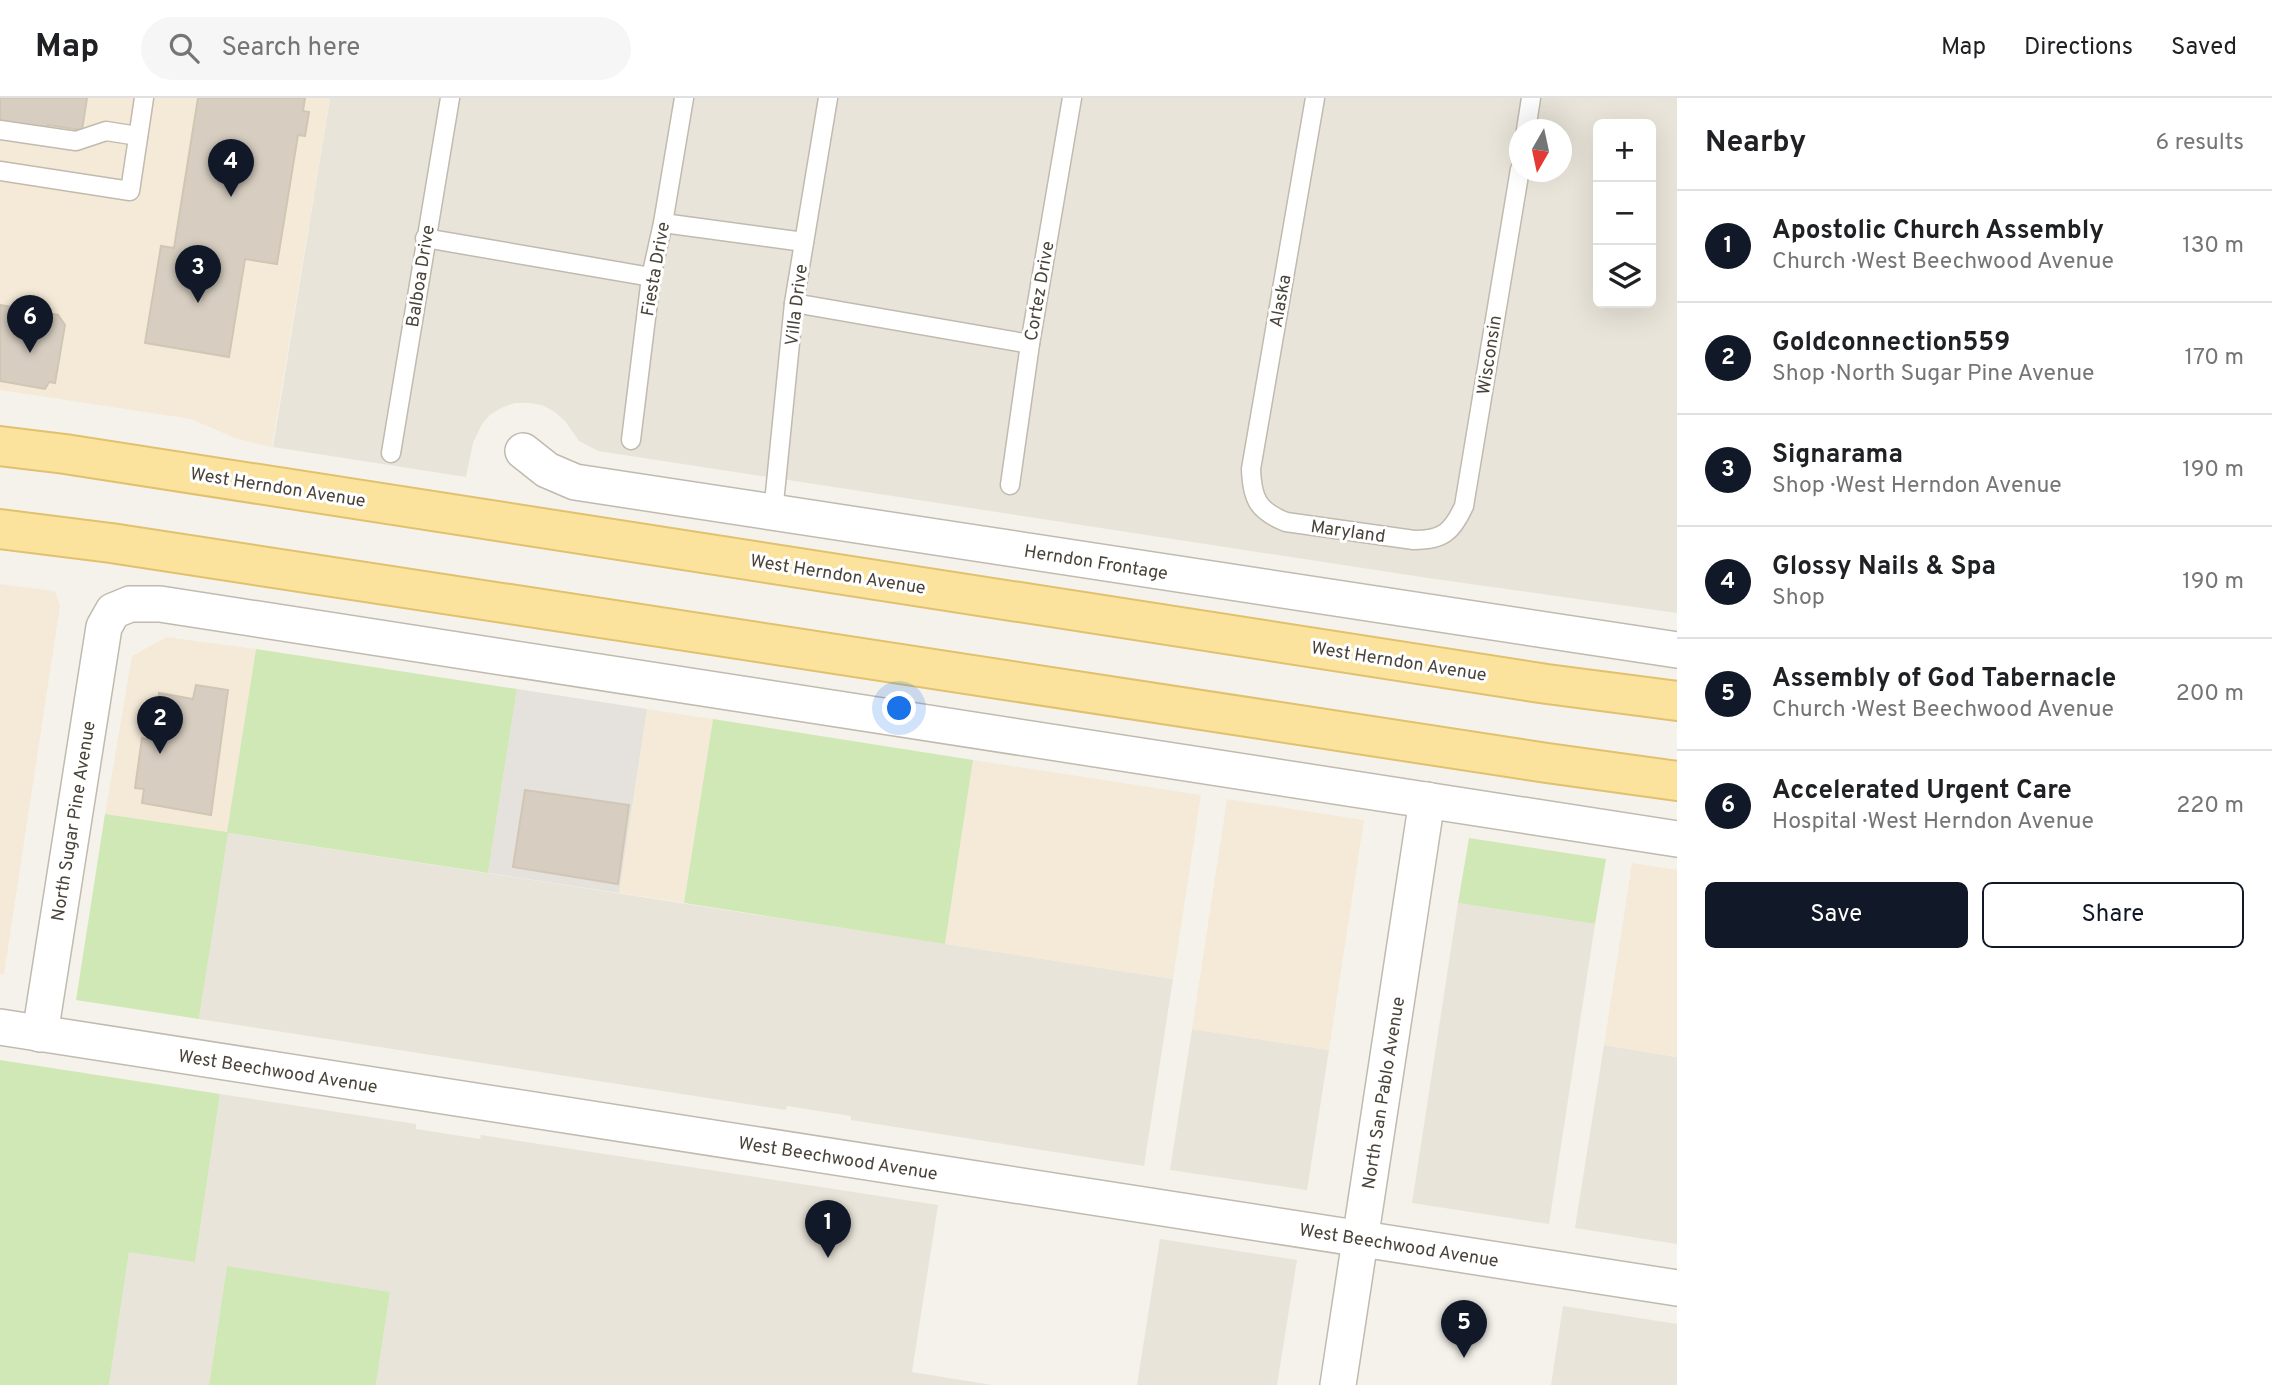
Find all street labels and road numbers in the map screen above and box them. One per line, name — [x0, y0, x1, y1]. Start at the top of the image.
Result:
street label: Fiesta Drive — [637, 220, 676, 318]
street label: Balboa Drive — [402, 223, 441, 329]
street label: Cortez Drive — [1020, 239, 1061, 343]
street label: Villa Drive — [781, 263, 814, 347]
street label: Alaska — [1266, 273, 1297, 330]
street label: Wisconsin — [1473, 314, 1508, 397]
street label: West Herndon Avenue — [188, 463, 367, 514]
street label: Maryland — [1309, 516, 1387, 549]
street label: Herndon Frontage — [1022, 541, 1169, 586]
street label: West Herndon Avenue — [748, 550, 927, 601]
street label: West Herndon Avenue — [1309, 637, 1488, 688]
street label: North Sugar Pine Avenue — [47, 719, 102, 923]
street label: North San Pablo Avenue — [1358, 995, 1411, 1191]
street label: West Beechwood Avenue — [176, 1045, 379, 1100]
street label: West Beechwood Avenue — [736, 1132, 939, 1187]
street label: West Beechwood Avenue — [1297, 1219, 1500, 1274]

